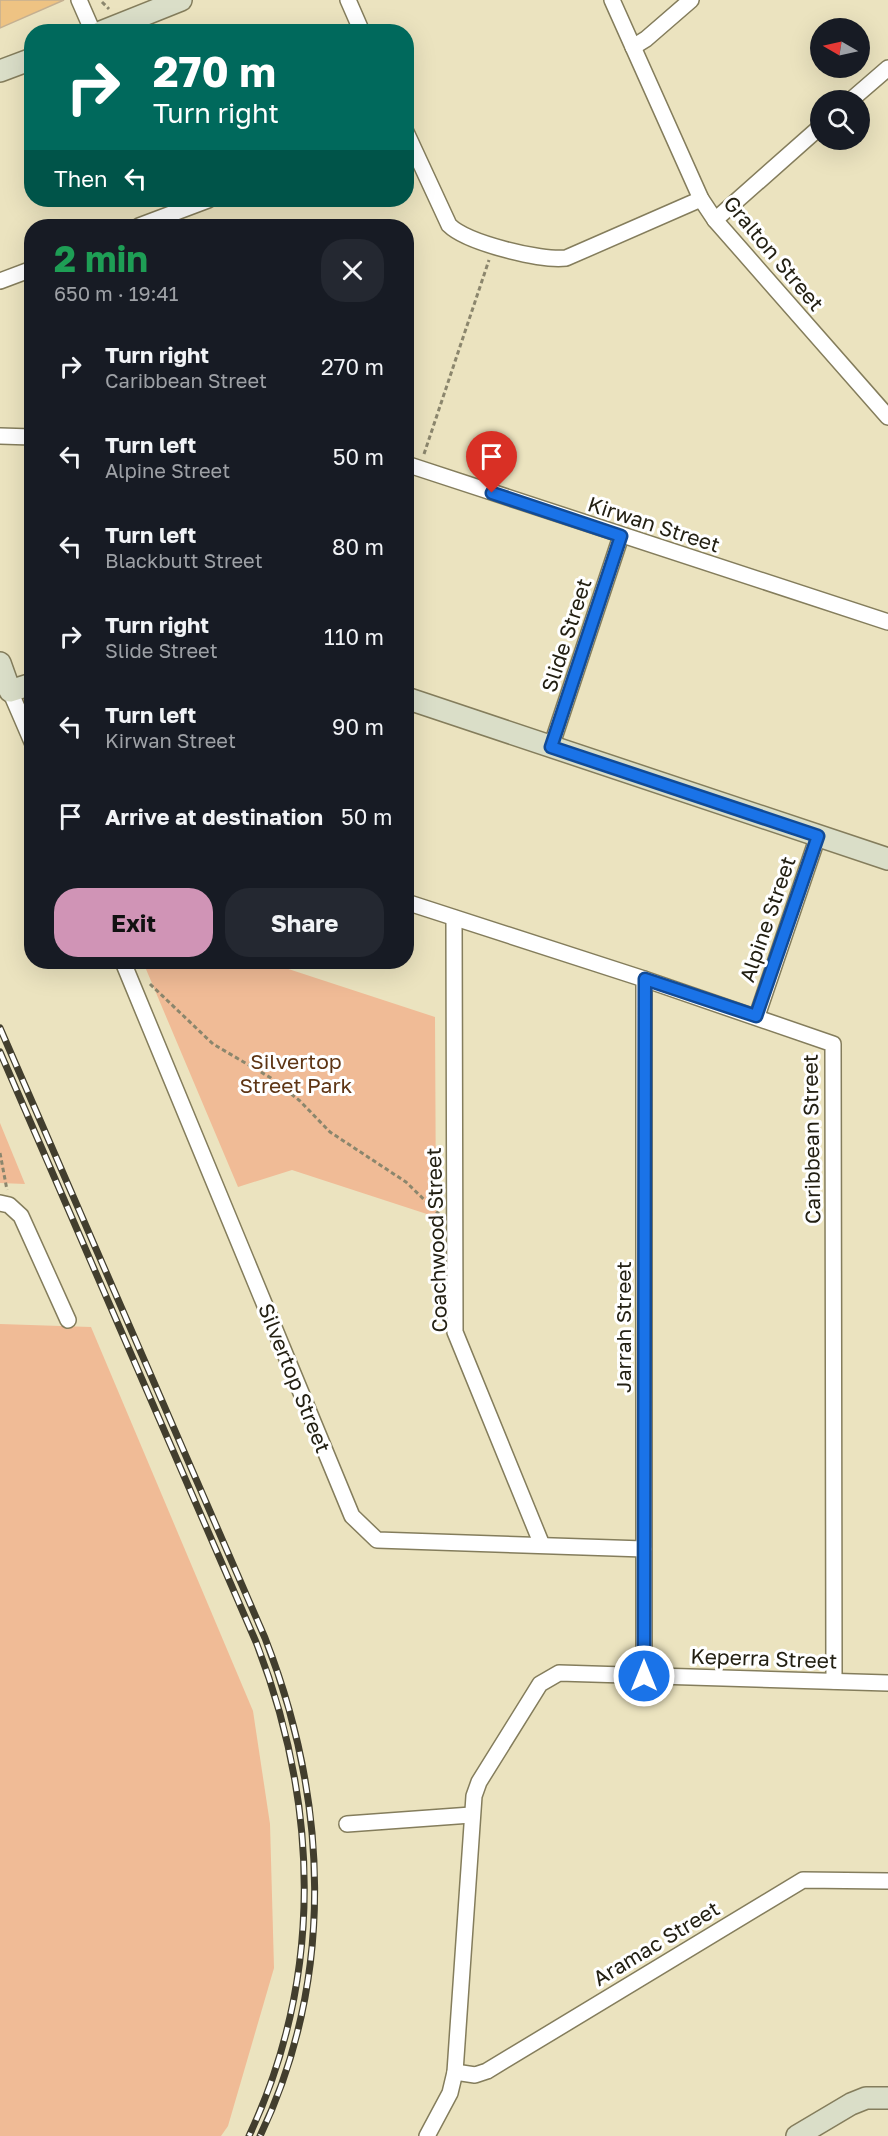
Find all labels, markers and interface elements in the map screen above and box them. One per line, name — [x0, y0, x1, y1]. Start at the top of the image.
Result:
north arrow — [810, 18, 870, 78]
map controls — [810, 18, 870, 150]
text: 270 m — [153, 46, 276, 96]
icon: right — [54, 48, 132, 126]
button: search — [810, 90, 870, 150]
text: Turn right — [153, 97, 279, 129]
icon: left — [119, 162, 152, 195]
text: Then — [54, 165, 107, 192]
street label: Gralton Street — [718, 190, 830, 316]
text: 2 min — [54, 237, 148, 280]
button: close — [321, 239, 384, 302]
text: 650 m · 19:41 — [54, 281, 179, 305]
text: Turn right — [105, 341, 209, 368]
icon: right — [54, 350, 87, 383]
text: 270 m — [321, 353, 384, 380]
text: Caribbean Street — [105, 368, 267, 392]
text: Turn left — [105, 431, 196, 458]
pin — [466, 431, 517, 493]
icon: left — [54, 440, 87, 473]
icon: arrive — [475, 440, 508, 473]
text: 50 m — [333, 443, 384, 470]
text: Alpine Street — [105, 458, 230, 482]
street label: Kirwan Street — [585, 490, 723, 558]
text: Turn left — [105, 521, 196, 548]
icon: left — [54, 530, 87, 563]
text: 80 m — [332, 533, 384, 560]
text: Blackbutt Street — [105, 548, 263, 572]
street label: Slide Street — [535, 575, 597, 695]
text: Turn right — [105, 611, 209, 638]
icon: right — [54, 620, 87, 653]
text: 110 m — [324, 623, 384, 650]
text: Slide Street — [105, 638, 218, 662]
text: Turn left — [105, 701, 196, 728]
icon: left — [54, 710, 87, 743]
text: 90 m — [332, 713, 384, 740]
text: Kirwan Street — [105, 728, 236, 752]
icon: arrive — [54, 800, 87, 833]
text: Arrive at destination — [105, 803, 323, 830]
text: 50 m — [341, 803, 392, 830]
street label: Alpine Street — [733, 853, 801, 985]
button: Exit — [54, 888, 213, 957]
button: Share — [225, 888, 384, 957]
park label: Silvertop Street Park — [240, 1048, 353, 1098]
street label: Caribbean Street — [797, 1054, 825, 1224]
street label: Coachwood Street — [420, 1147, 452, 1333]
street label: Jarrah Street — [610, 1261, 636, 1393]
street label: Silvertop Street — [253, 1299, 337, 1457]
street label: Keperra Street — [690, 1642, 838, 1674]
position arrow — [612, 1644, 676, 1708]
street label: Aramac Street — [588, 1895, 724, 1991]

